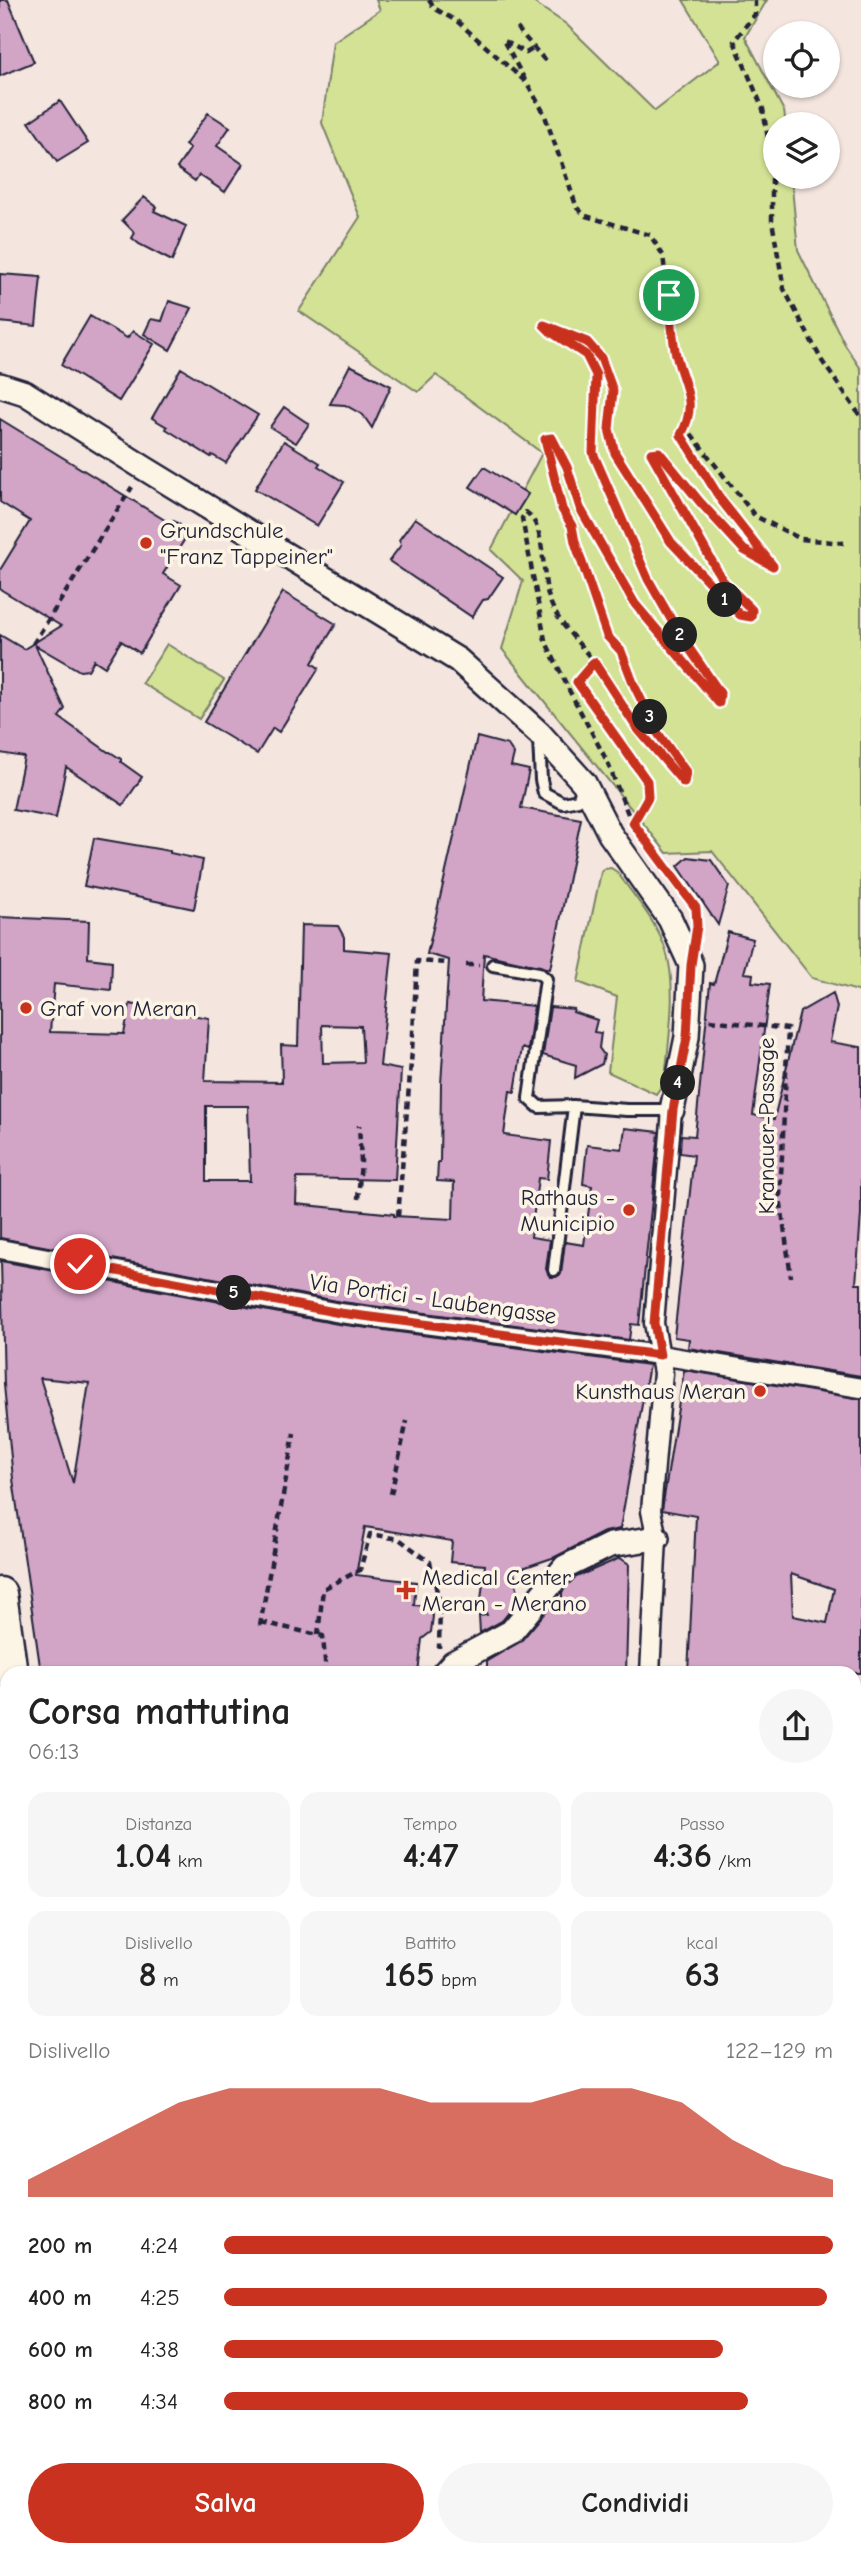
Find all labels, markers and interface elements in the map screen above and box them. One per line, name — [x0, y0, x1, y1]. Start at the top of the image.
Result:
map controls — [763, 21, 840, 189]
button: locate — [763, 21, 840, 98]
button: layers — [763, 112, 840, 189]
pin — [639, 265, 699, 325]
icon: arrive — [650, 276, 688, 314]
place label: Grundschule "Franz Tappeiner" — [160, 517, 333, 570]
marker: Grundschule "Franz Tappeiner" — [138, 535, 154, 551]
pin: 1 — [708, 582, 742, 618]
text: 1 — [721, 588, 728, 610]
pin: 2 — [662, 618, 698, 652]
text: 2 — [675, 623, 684, 645]
pin: 3 — [632, 700, 668, 734]
text: 3 — [645, 705, 654, 727]
place label: Graf von Meran — [40, 995, 197, 1022]
marker: Graf von Meran — [18, 1000, 34, 1016]
street label: Kranauer-Passage — [753, 1037, 780, 1215]
pin: 4 — [660, 1066, 696, 1100]
text: 4 — [673, 1071, 682, 1093]
place label: Rathaus - Municipio — [520, 1184, 615, 1237]
marker: Rathaus - Municipio — [621, 1202, 637, 1218]
pin — [50, 1234, 110, 1294]
icon: check — [61, 1245, 99, 1283]
street label: Via Portici - Laubengasse — [308, 1268, 558, 1330]
pin: 5 — [216, 1276, 252, 1310]
text: 5 — [228, 1281, 239, 1303]
place label: Kunsthaus Meran — [575, 1378, 746, 1405]
marker: Kunsthaus Meran — [752, 1383, 768, 1399]
place label: Medical Center Meran - Merano — [422, 1564, 587, 1617]
marker: Medical Center Meran - Merano — [396, 1580, 416, 1600]
button: share — [759, 1689, 833, 1763]
text: Corsa mattutina — [28, 1690, 291, 1734]
text: 06:13 — [28, 1738, 79, 1765]
text: Distanza — [125, 1813, 192, 1835]
text: Tempo — [404, 1813, 457, 1835]
text: Passo — [679, 1813, 725, 1835]
text: 1.04 — [115, 1835, 171, 1876]
text: 4:47 — [403, 1835, 458, 1876]
text: 4:36 — [653, 1835, 712, 1876]
text: km — [171, 1850, 203, 1872]
text: /km — [712, 1850, 752, 1872]
text: Dislivello — [125, 1932, 193, 1954]
text: Battito — [405, 1932, 456, 1954]
text: kcal — [686, 1932, 718, 1954]
text: 8 — [139, 1954, 157, 1995]
text: 165 — [384, 1954, 435, 1995]
text: 63 — [684, 1954, 720, 1995]
text: m — [157, 1969, 179, 1991]
text: bpm — [435, 1969, 477, 1991]
text: Dislivello — [28, 2037, 110, 2064]
text: 122–129 m — [726, 2037, 833, 2064]
text: 200 m — [28, 2232, 92, 2259]
text: 4:24 — [140, 2232, 178, 2259]
text: 400 m — [28, 2284, 92, 2311]
text: 4:25 — [140, 2284, 180, 2311]
text: 600 m — [28, 2336, 93, 2363]
text: 4:38 — [140, 2336, 179, 2363]
text: 800 m — [28, 2388, 93, 2415]
text: 4:34 — [140, 2388, 178, 2415]
button: Salva — [28, 2463, 424, 2543]
button: Condividi — [438, 2463, 833, 2543]

